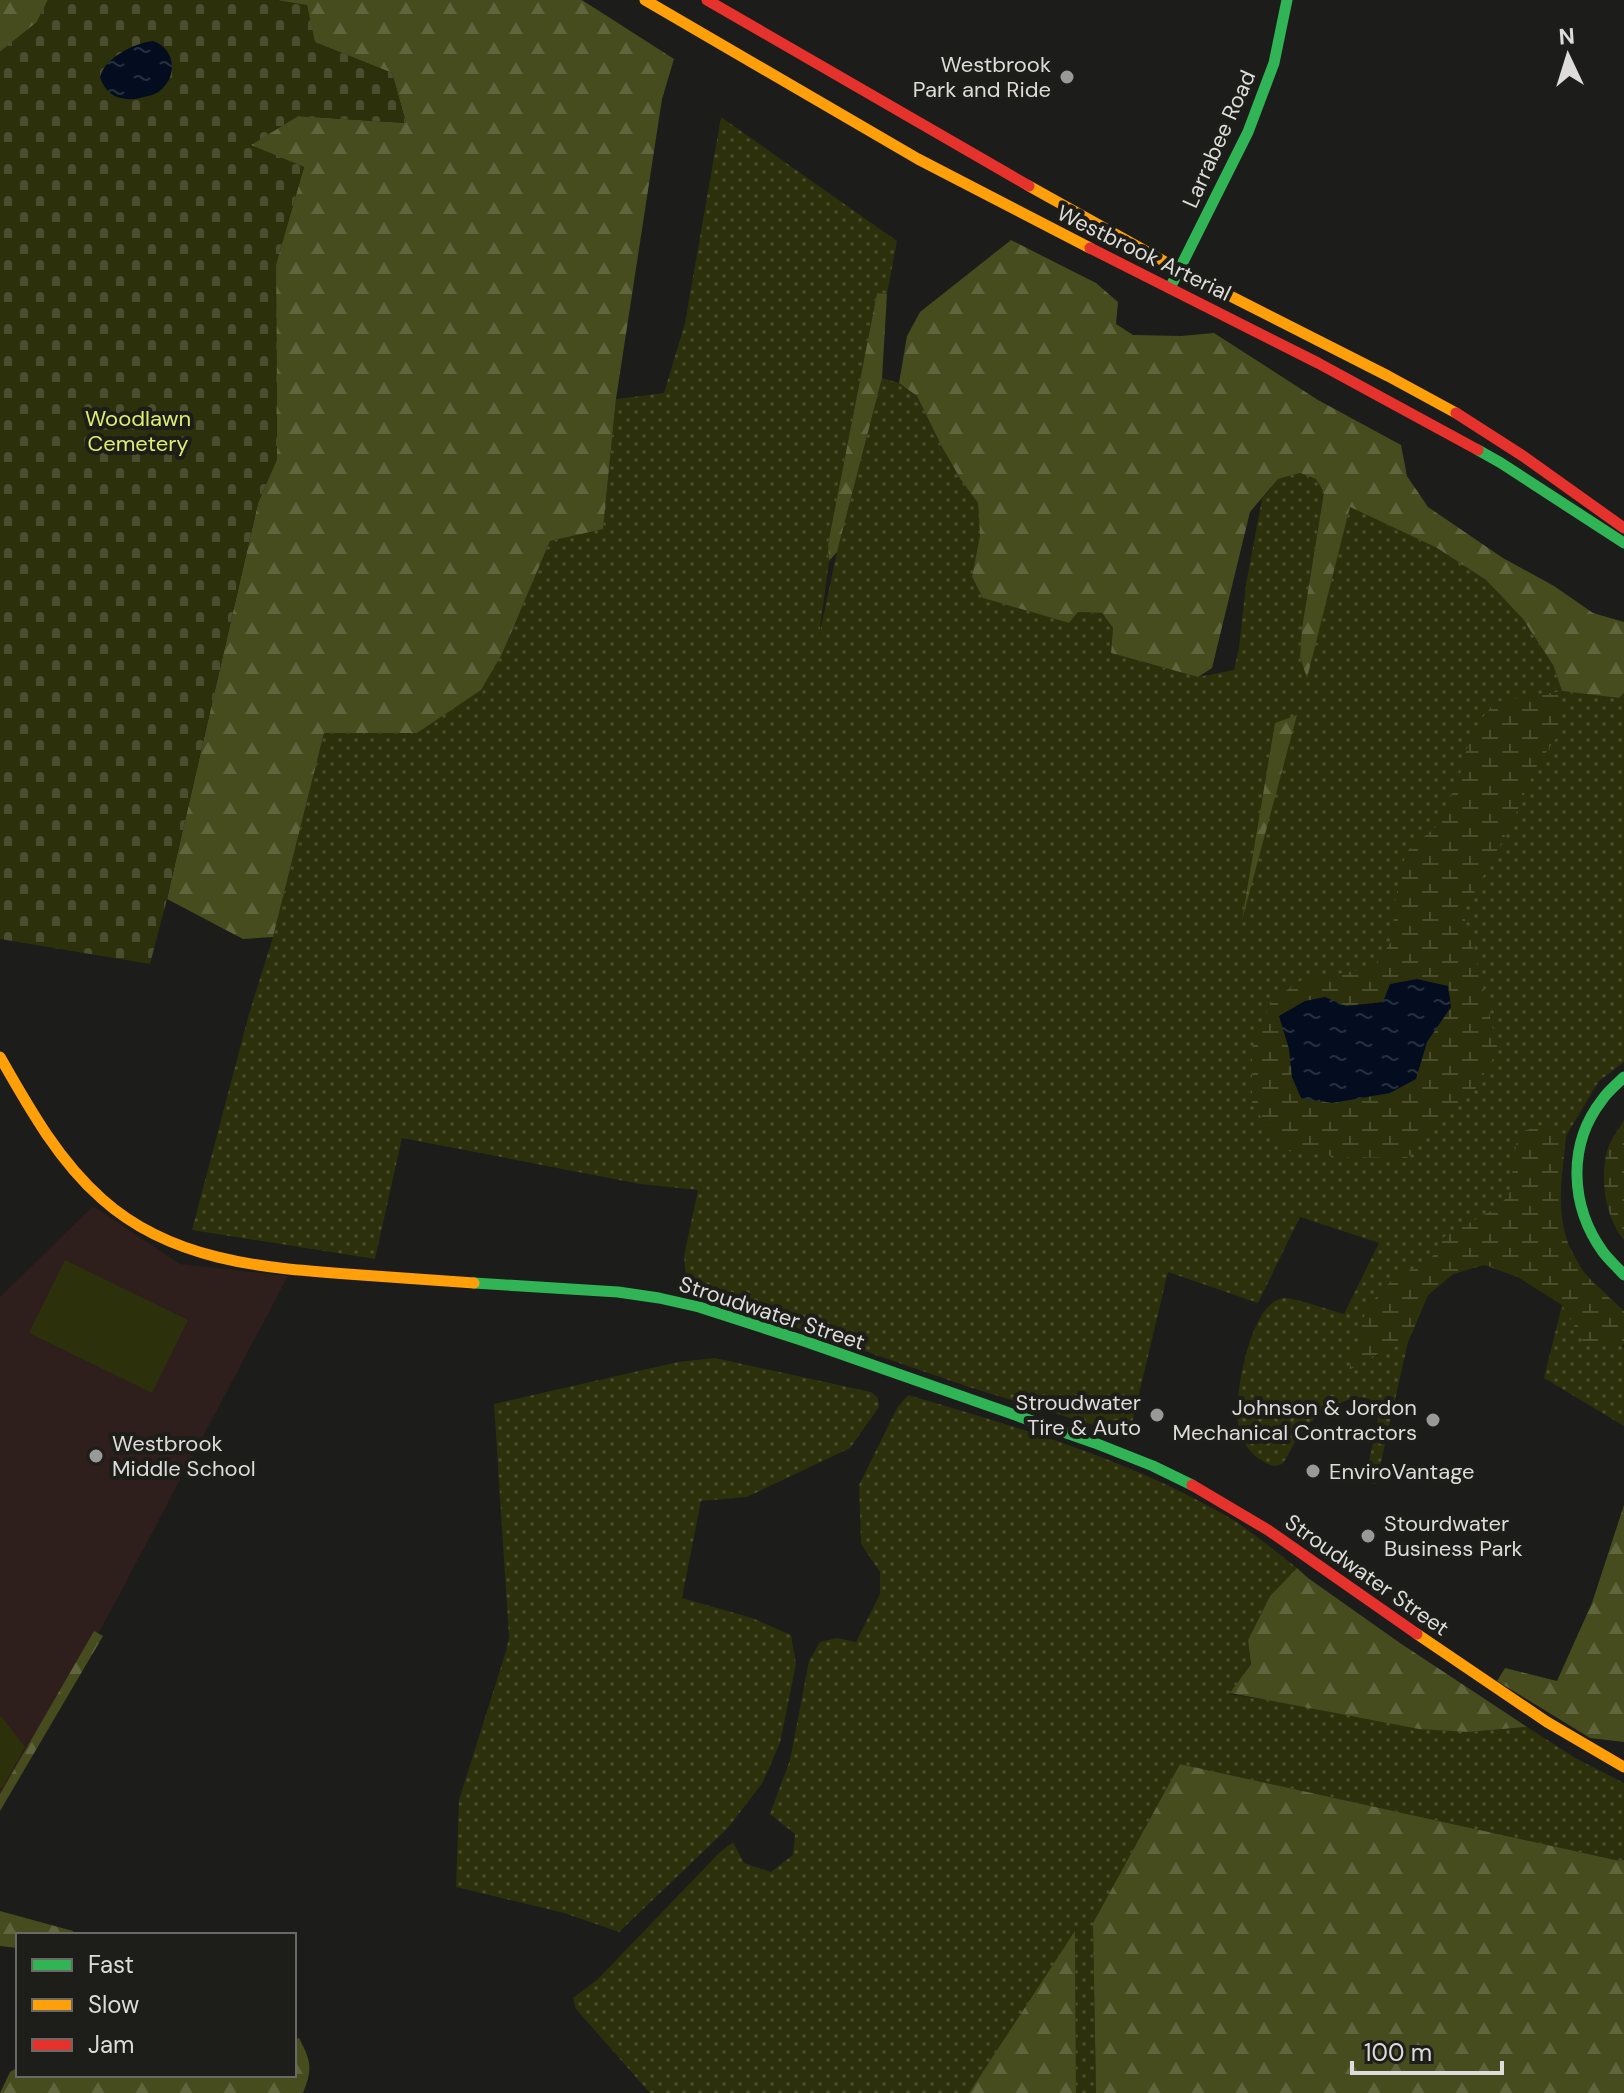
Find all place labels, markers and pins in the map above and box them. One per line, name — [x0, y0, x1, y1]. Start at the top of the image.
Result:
place label: Westbrook Park and Ride — [913, 50, 1051, 104]
marker: Westbrook Park and Ride — [1058, 68, 1076, 86]
place label: Stroudwater Tire & Auto — [1015, 1388, 1141, 1442]
place label: Johnson & Jordon Mechanical Contractors — [1173, 1393, 1417, 1447]
marker: Stroudwater Tire & Auto — [1148, 1406, 1166, 1424]
marker: Johnson & Jordon Mechanical Contractors — [1424, 1411, 1442, 1429]
place label: Westbrook Middle School — [112, 1429, 256, 1483]
marker: Westbrook Middle School — [87, 1447, 105, 1465]
place label: EnviroVantage — [1329, 1457, 1475, 1486]
marker: EnviroVantage — [1304, 1462, 1322, 1480]
place label: Stourdwater Business Park — [1384, 1509, 1523, 1563]
marker: Stourdwater Business Park — [1359, 1527, 1377, 1545]

